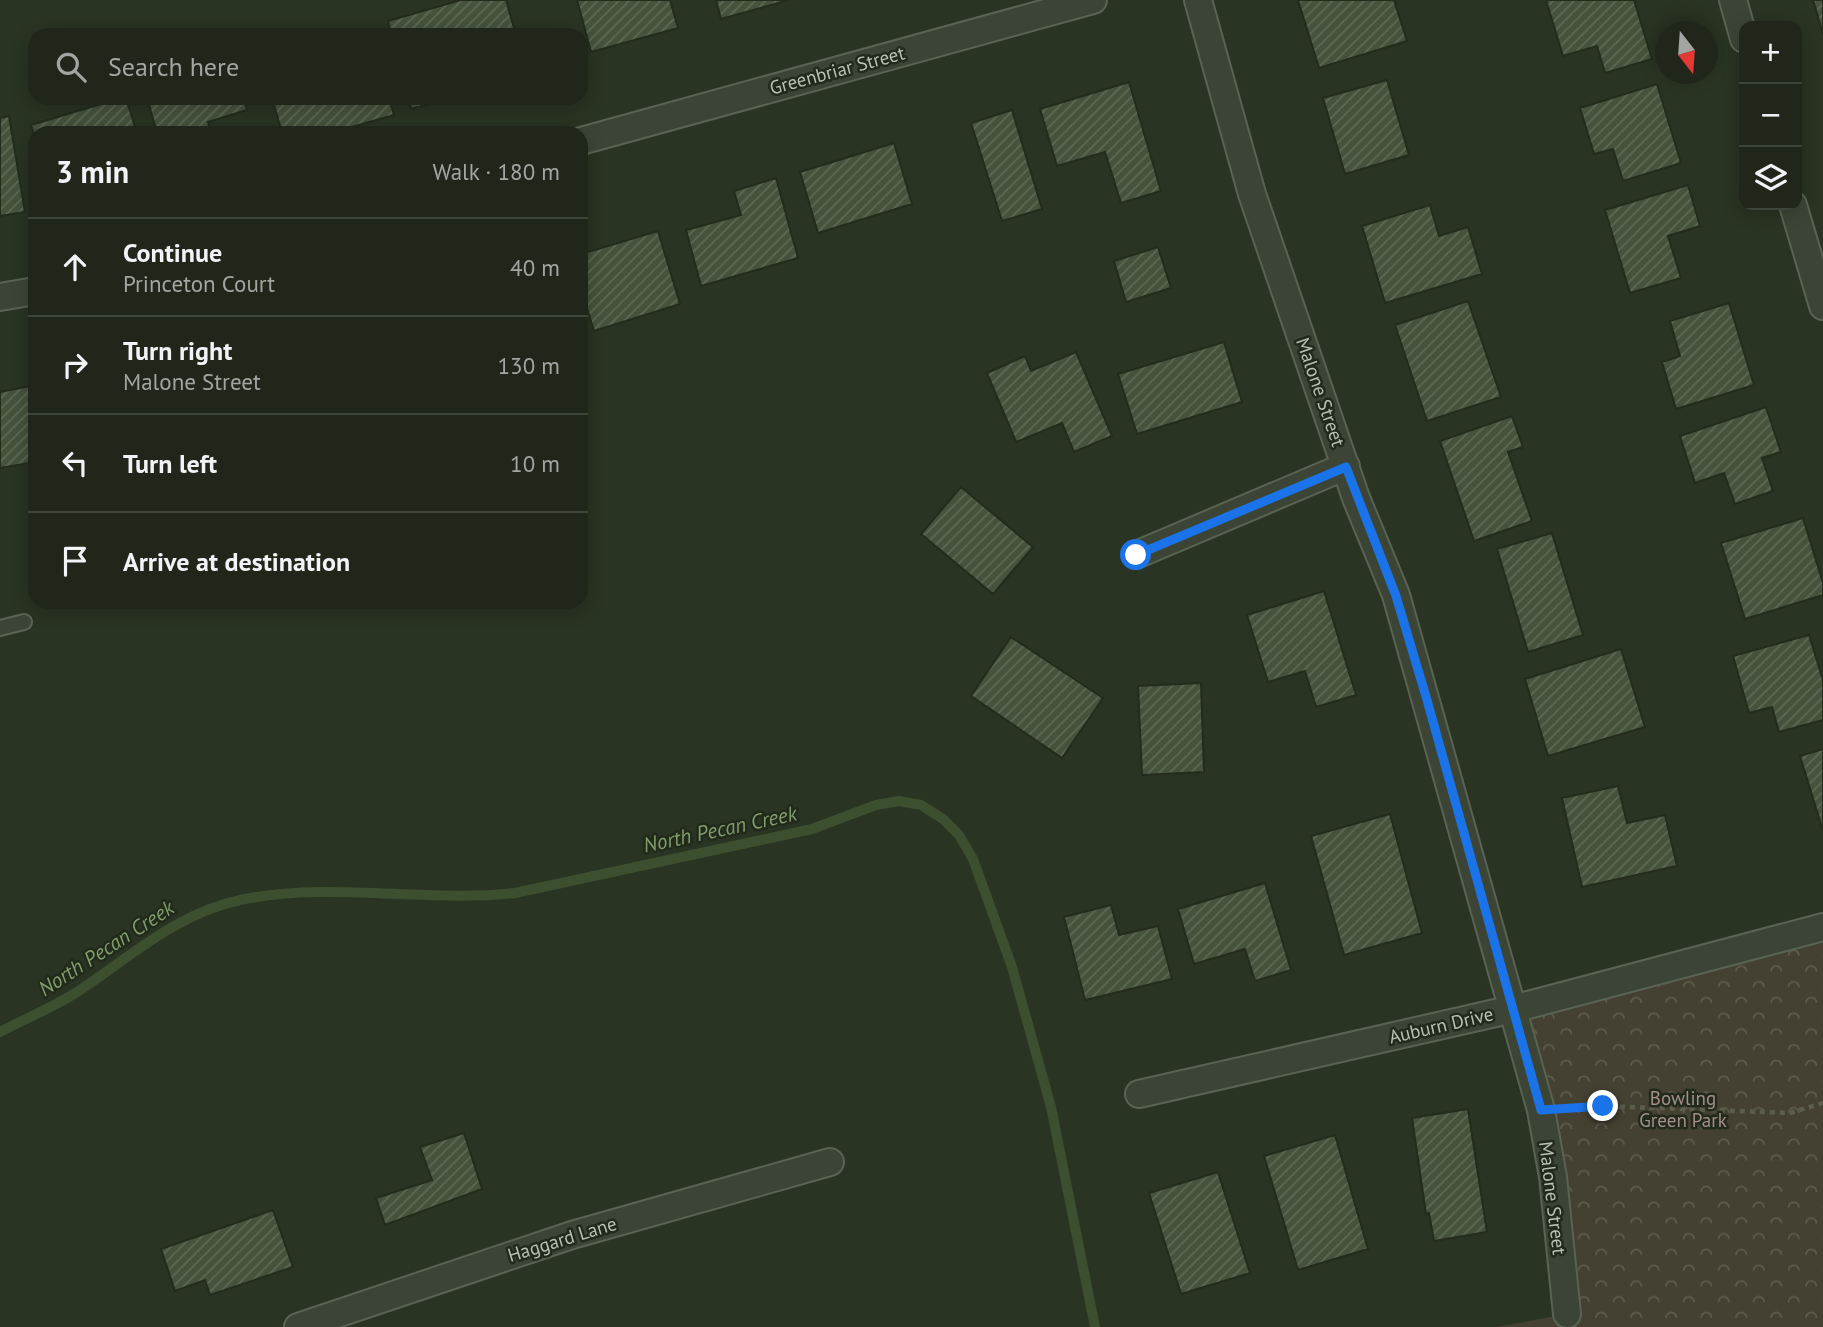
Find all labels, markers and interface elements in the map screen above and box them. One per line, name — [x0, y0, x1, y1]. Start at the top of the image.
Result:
north arrow — [1655, 21, 1718, 84]
map controls — [1739, 21, 1802, 210]
button: + — [1739, 21, 1802, 84]
search box — [28, 28, 588, 105]
street label: Greenbriar Street — [767, 40, 908, 100]
icon: search — [52, 48, 90, 86]
text: Search here — [108, 50, 239, 83]
button: − — [1739, 84, 1802, 147]
button: layers — [1739, 147, 1802, 210]
text: 3 min — [56, 152, 129, 191]
text: Walk · 180 m — [433, 157, 560, 186]
text: Continue — [123, 236, 222, 269]
icon: ahead — [56, 248, 94, 286]
text: 40 m — [510, 253, 560, 282]
text: Princeton Court — [123, 269, 275, 298]
text: Turn right — [123, 334, 232, 367]
street label: Malone Street — [1291, 334, 1351, 450]
icon: right — [56, 346, 94, 384]
text: 130 m — [498, 351, 560, 380]
text: Malone Street — [123, 367, 261, 396]
icon: left — [56, 444, 94, 482]
text: Turn left — [123, 447, 217, 480]
text: 10 m — [510, 449, 560, 478]
route start — [1120, 539, 1151, 570]
icon: arrive — [56, 542, 94, 580]
text: Arrive at destination — [123, 545, 350, 578]
water label: North Pecan Creek — [641, 799, 801, 858]
water label: North Pecan Creek — [33, 893, 180, 1002]
street label: Auburn Drive — [1386, 1001, 1496, 1049]
park label: Bowling Green Park — [1639, 1086, 1727, 1132]
route end — [1587, 1090, 1618, 1121]
street label: Malone Street — [1534, 1140, 1572, 1257]
street label: Haggard Lane — [505, 1211, 619, 1267]

